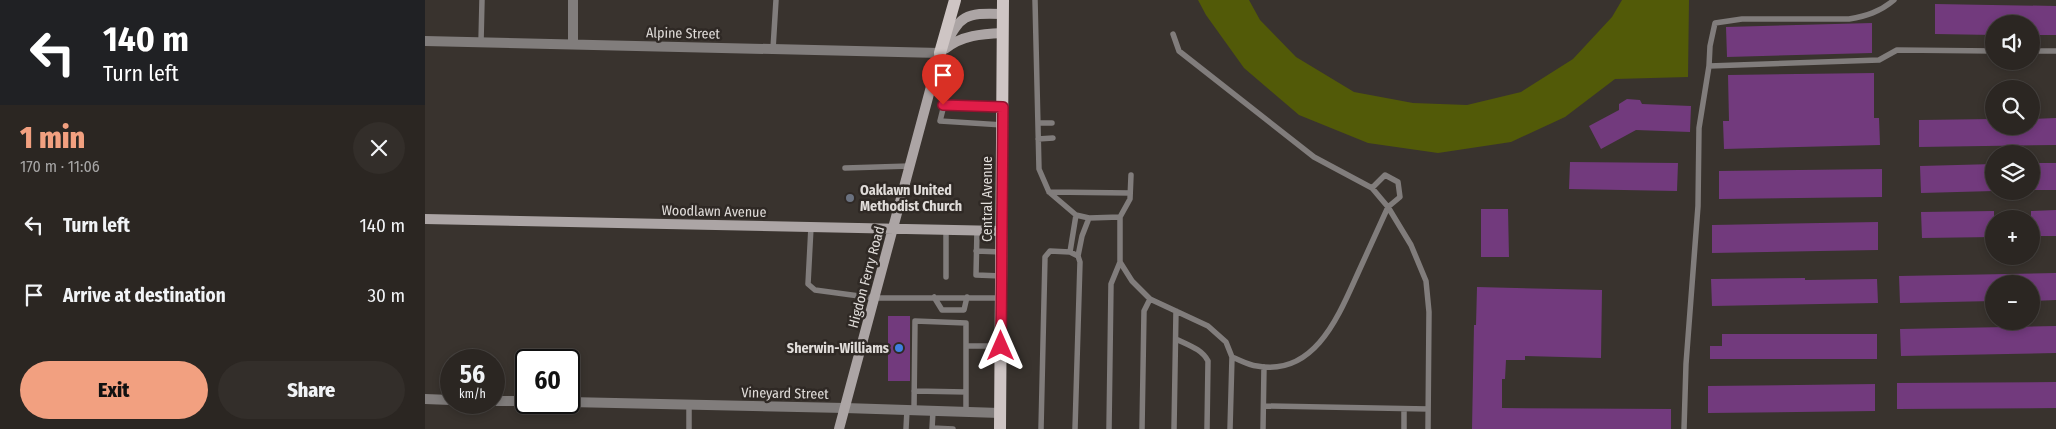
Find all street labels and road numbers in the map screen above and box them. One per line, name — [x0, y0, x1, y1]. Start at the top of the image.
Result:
street label: Alpine Street — [646, 24, 721, 43]
street label: Central Avenue — [979, 156, 996, 242]
street label: Woodlawn Avenue — [661, 202, 767, 221]
street label: Higdon Ferry Road — [845, 224, 888, 330]
street label: Vineyard Street — [741, 384, 829, 403]

